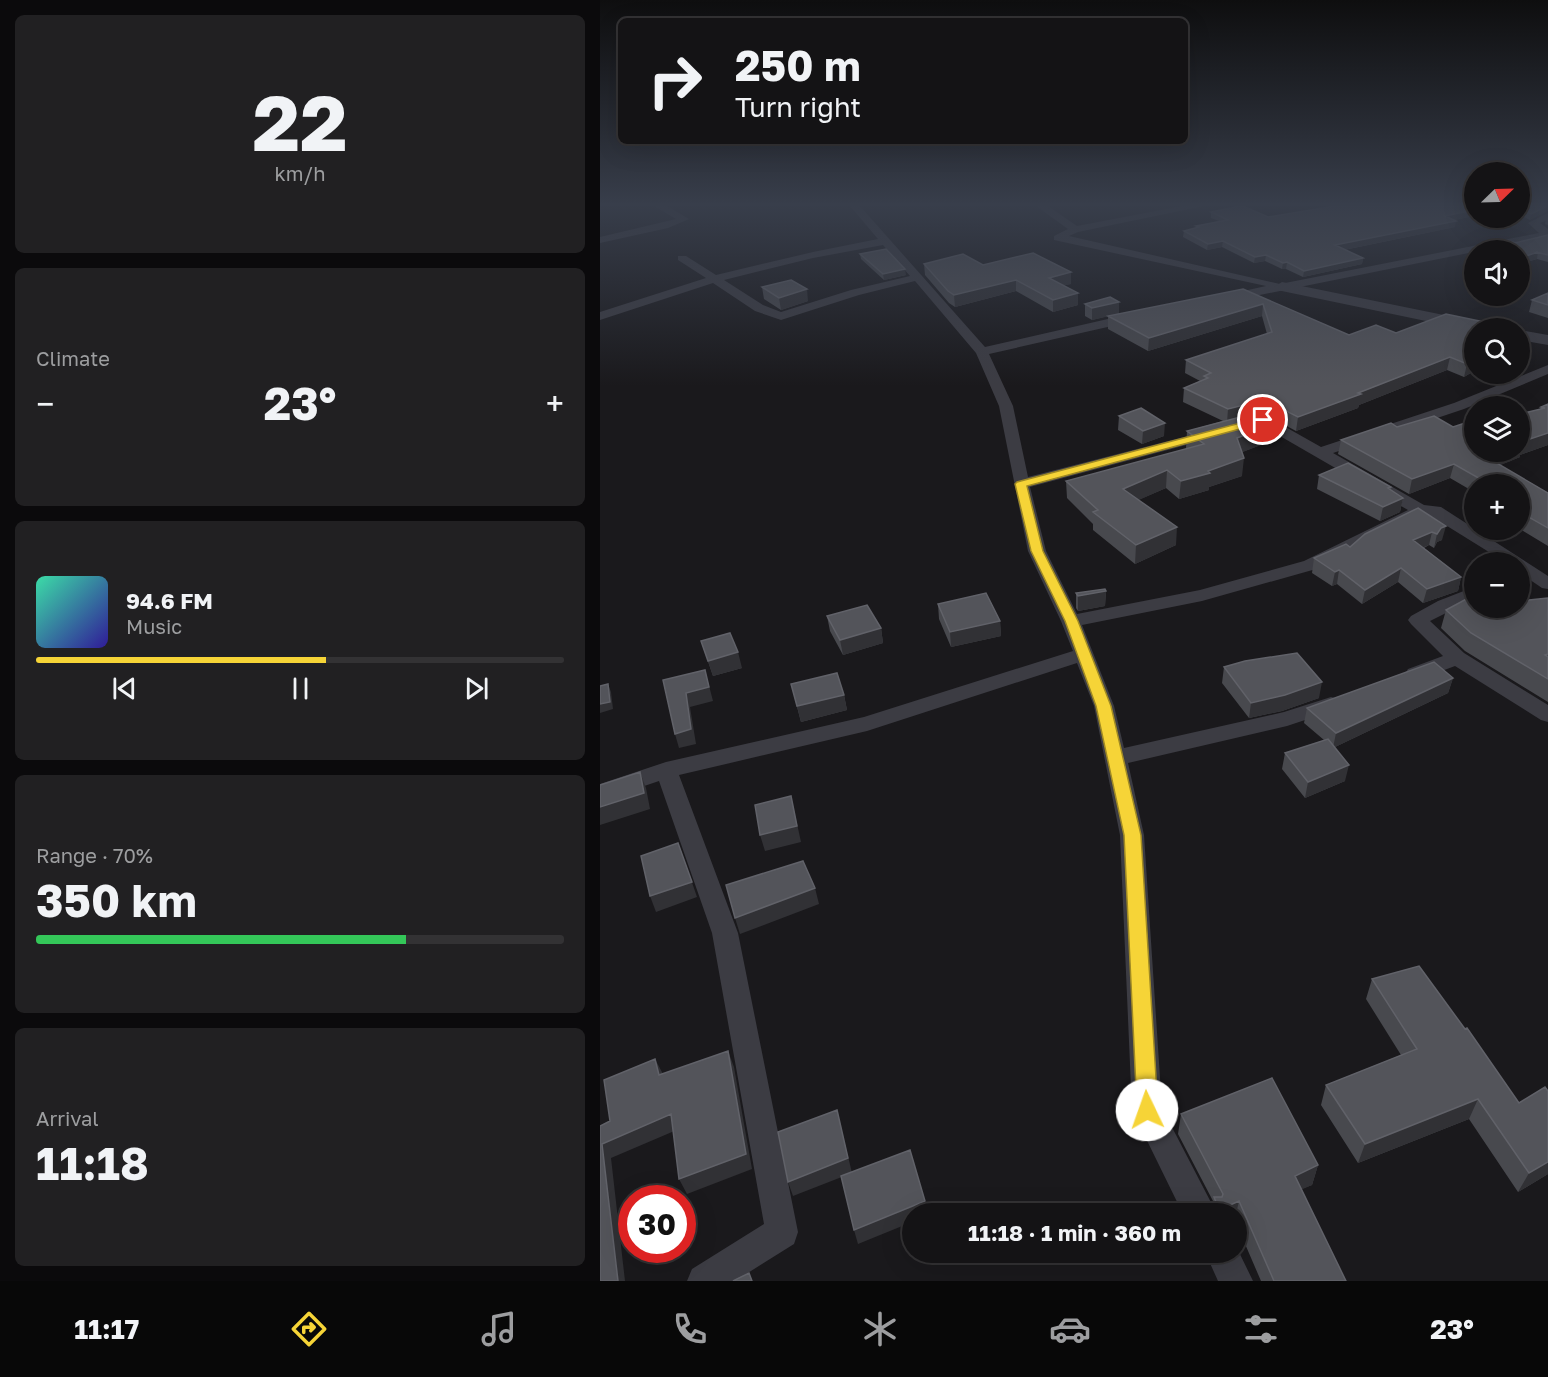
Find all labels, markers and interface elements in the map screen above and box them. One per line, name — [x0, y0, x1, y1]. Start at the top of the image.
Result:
text: 250 m — [735, 40, 861, 90]
icon: right — [636, 42, 714, 120]
text: 22 — [252, 75, 348, 168]
text: Turn right — [735, 91, 861, 123]
text: km/h — [275, 161, 325, 185]
north arrow — [1464, 162, 1530, 228]
map controls — [1464, 162, 1530, 618]
button: sound — [1464, 240, 1530, 306]
button: search — [1464, 318, 1530, 384]
text: Climate — [36, 346, 110, 370]
text: 23° — [264, 376, 336, 430]
text: − — [36, 384, 54, 423]
text: + — [546, 384, 564, 423]
pin — [1237, 394, 1288, 445]
button: layers — [1464, 396, 1530, 462]
icon: arrive — [1246, 403, 1279, 436]
button: + — [1464, 474, 1530, 540]
button: − — [1464, 552, 1530, 618]
text: 94.6 FM — [126, 587, 213, 614]
text: Music — [126, 614, 182, 638]
icon: previous — [108, 672, 141, 705]
icon: pause — [284, 672, 317, 705]
icon: next — [460, 672, 493, 705]
text: Range · 70% — [36, 843, 153, 867]
text: 350 km — [36, 873, 197, 927]
position arrow — [1115, 1078, 1179, 1142]
text: Arrival — [36, 1106, 99, 1130]
text: 11:18 — [36, 1136, 149, 1190]
speed limit sign: 30 — [618, 1185, 696, 1263]
text: 11:18 · 1 min · 360 m — [968, 1219, 1181, 1246]
icon: directions — [288, 1308, 330, 1350]
icon: music — [478, 1308, 520, 1350]
icon: phone — [669, 1308, 711, 1350]
icon: climate — [859, 1308, 901, 1350]
icon: car — [1049, 1308, 1091, 1350]
icon: filters — [1240, 1308, 1282, 1350]
text: 11:17 — [74, 1313, 139, 1345]
text: 23° — [1430, 1313, 1474, 1345]

